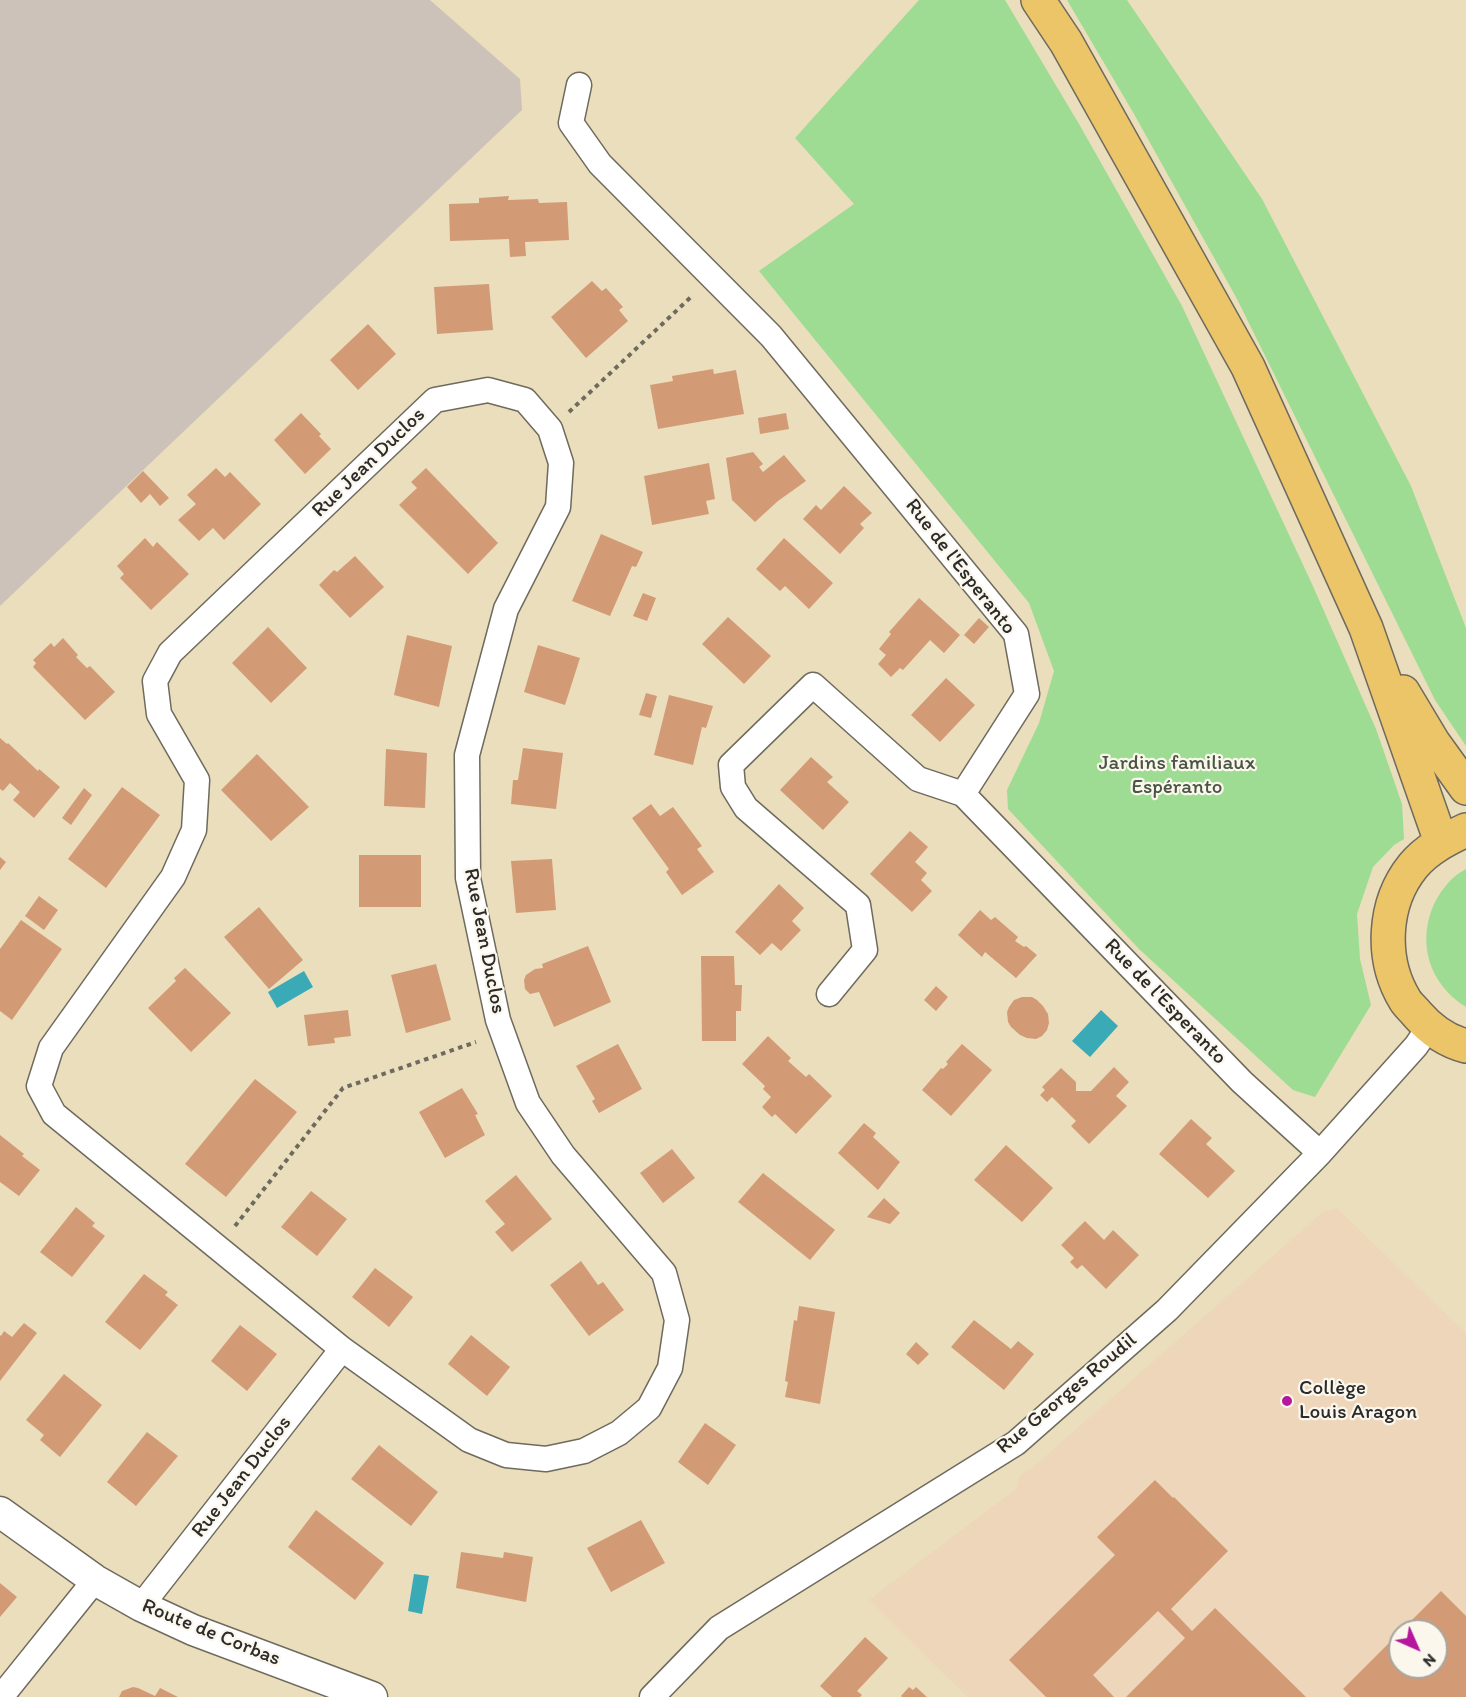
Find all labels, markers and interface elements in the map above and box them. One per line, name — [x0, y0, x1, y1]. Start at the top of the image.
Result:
street label: Rue Jean Duclos — [307, 403, 431, 523]
street label: Rue de l'Esperanto — [899, 494, 1021, 640]
park label: Jardins familiaux Espéranto — [1099, 751, 1255, 801]
street label: Rue Jean Duclos — [458, 866, 510, 1016]
street label: Rue de l'Esperanto — [1098, 934, 1232, 1070]
street label: Rue Georges Roudil — [992, 1328, 1142, 1460]
place label: Collège Louis Aragon — [1299, 1376, 1417, 1426]
marker: Collège Louis Aragon — [1280, 1394, 1294, 1408]
street label: Rue Jean Duclos — [187, 1411, 297, 1543]
street label: Route de Corbas — [138, 1594, 284, 1672]
north arrow — [1388, 1619, 1448, 1679]
text: N — [1419, 1650, 1440, 1671]

